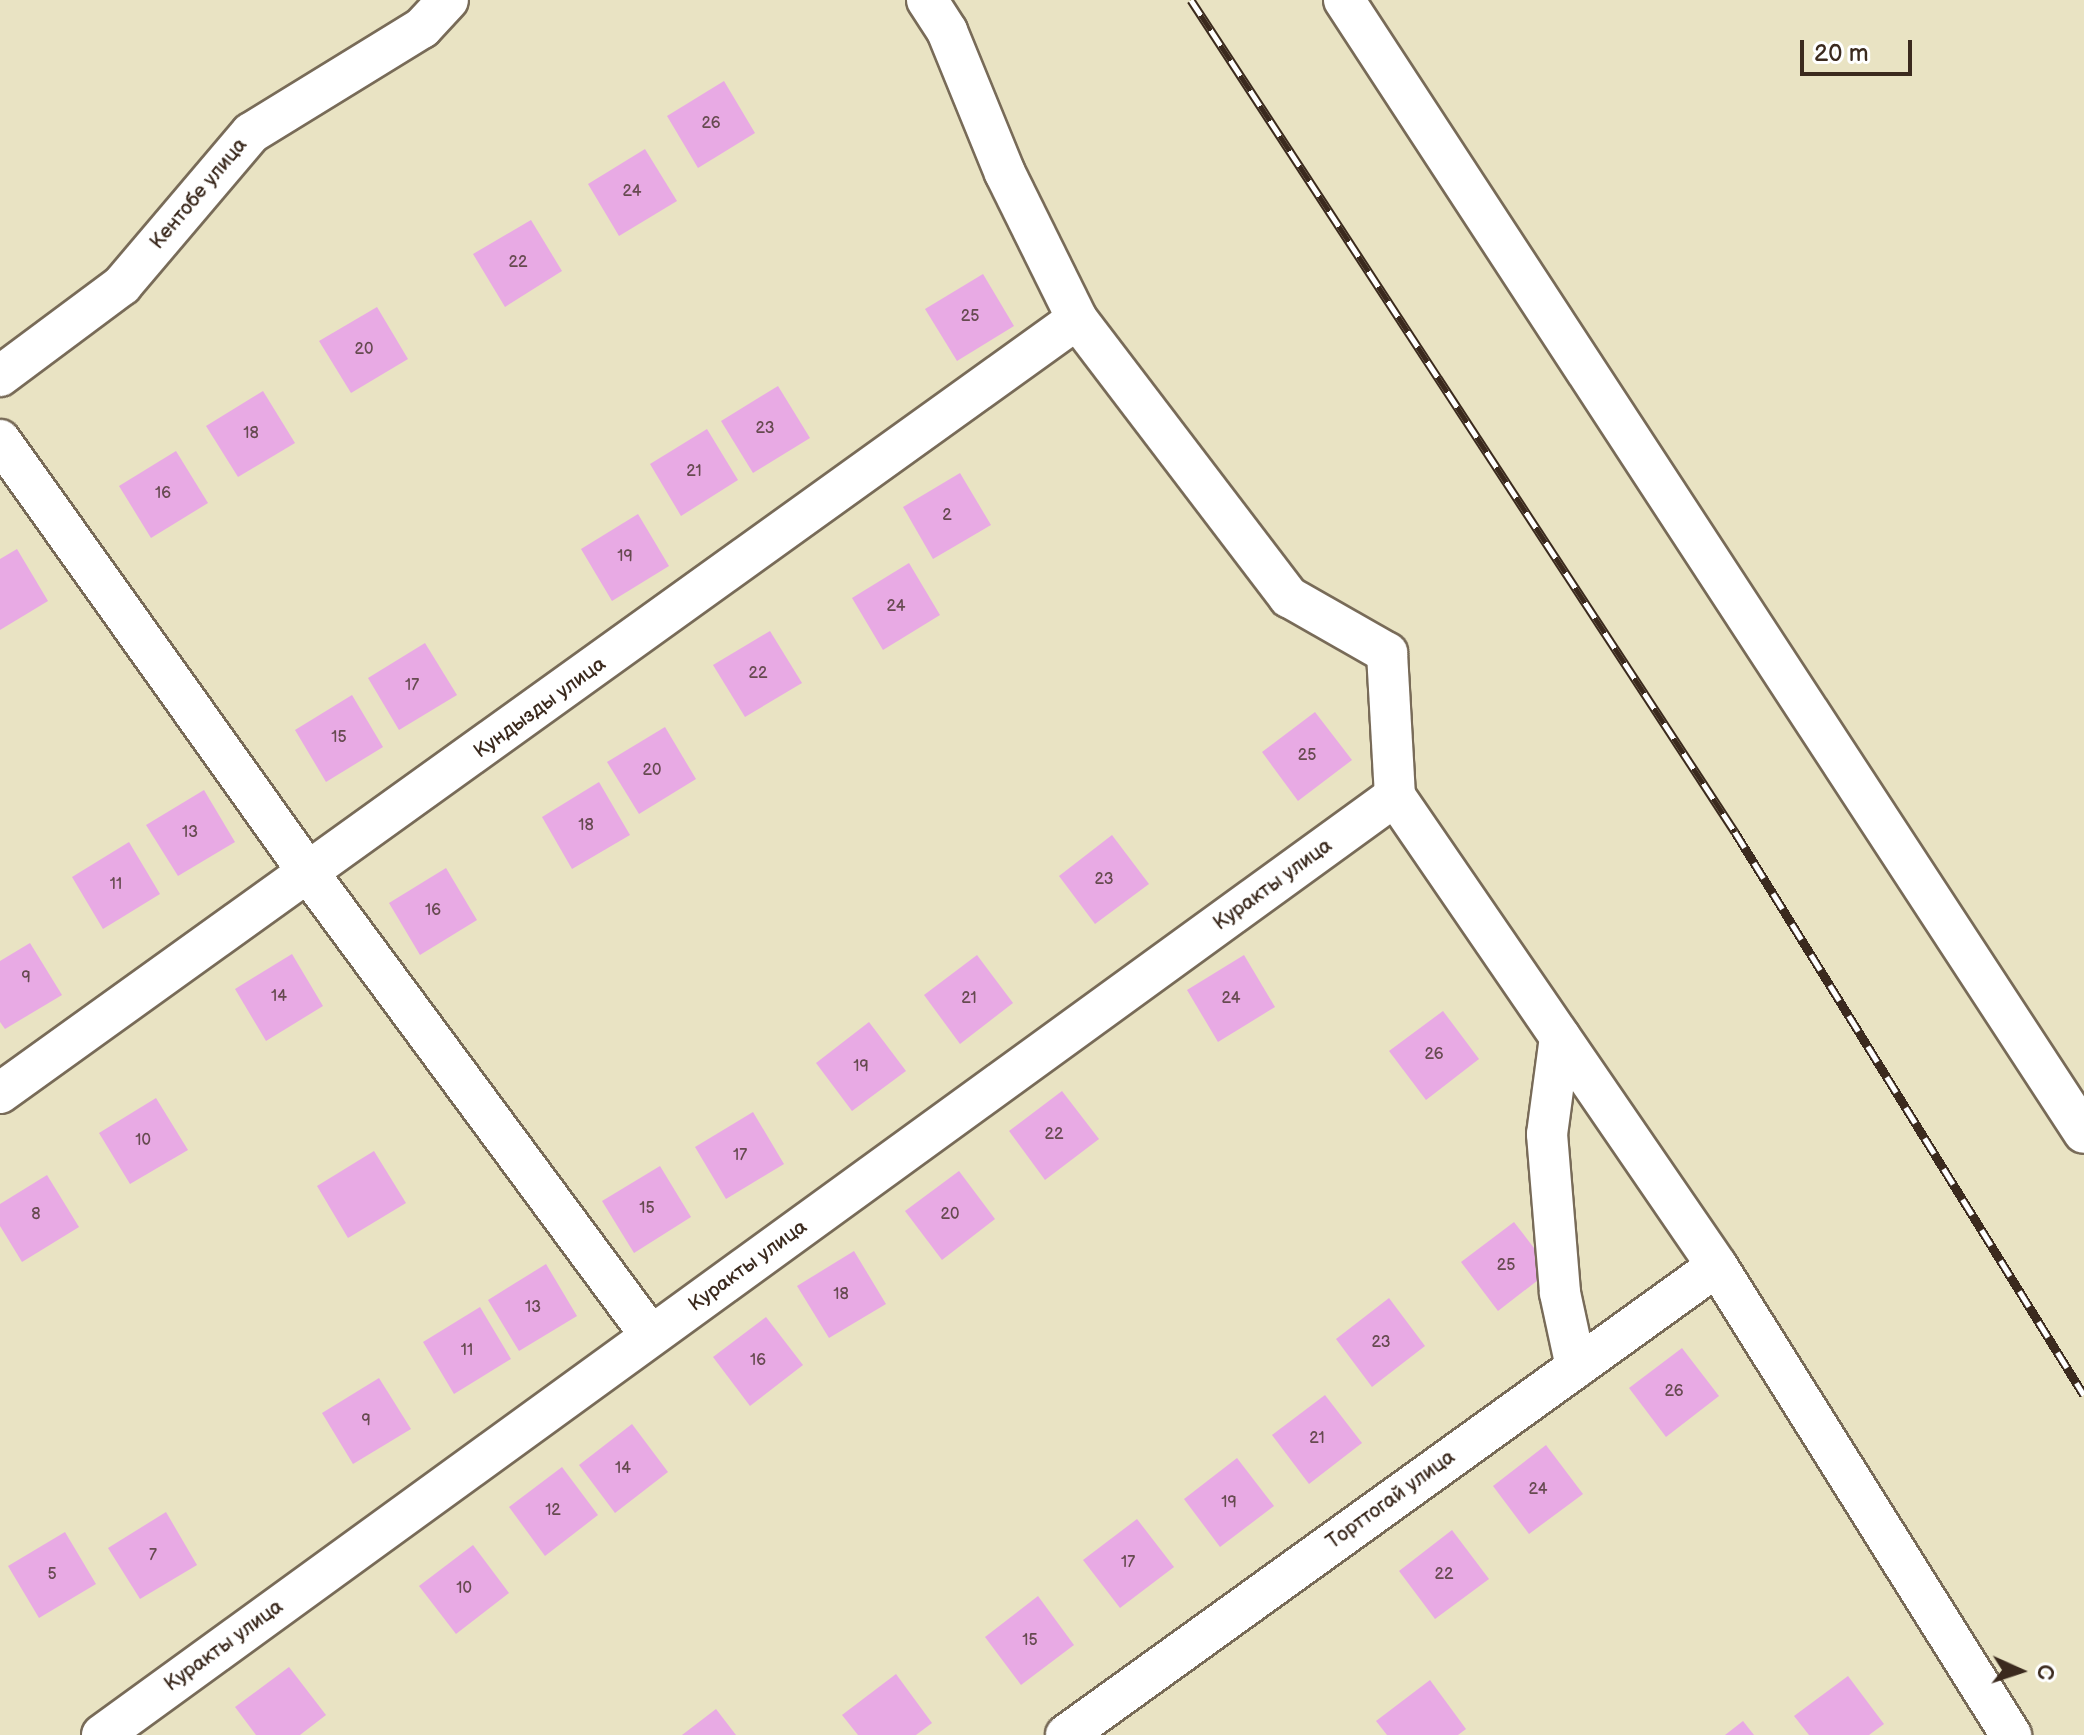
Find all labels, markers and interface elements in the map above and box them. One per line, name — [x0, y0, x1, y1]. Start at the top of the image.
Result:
scale bar — [1804, 24, 1916, 74]
text: 20 m — [1814, 39, 1869, 68]
house number: 26 — [701, 114, 721, 134]
street label: Кентобе улица — [146, 134, 252, 254]
house number: 24 — [623, 182, 641, 202]
house number: 22 — [509, 253, 527, 273]
house number: 25 — [961, 307, 979, 327]
house number: 20 — [355, 340, 373, 360]
house number: 23 — [756, 419, 774, 439]
house number: 18 — [243, 424, 259, 444]
house number: 21 — [686, 462, 702, 482]
house number: 16 — [155, 484, 171, 504]
house number: 2 — [942, 506, 952, 526]
house number: 19 — [617, 547, 633, 567]
house number: 24 — [887, 597, 905, 617]
street label: Кундызды улица — [469, 652, 611, 764]
house number: 22 — [749, 664, 767, 684]
house number: 17 — [405, 676, 419, 696]
house number: 15 — [331, 728, 347, 748]
house number: 25 — [1298, 746, 1316, 766]
house number: 20 — [643, 761, 661, 781]
house number: 18 — [578, 816, 594, 836]
house number: 13 — [182, 823, 198, 843]
street label: Куракты улица — [1209, 834, 1337, 936]
house number: 23 — [1095, 870, 1113, 890]
house number: 11 — [110, 875, 122, 895]
house number: 16 — [425, 901, 441, 921]
house number: 9 — [21, 968, 31, 988]
house number: 14 — [271, 987, 287, 1007]
house number: 21 — [961, 989, 977, 1009]
house number: 24 — [1222, 989, 1240, 1009]
house number: 26 — [1424, 1045, 1444, 1065]
house number: 19 — [853, 1057, 869, 1077]
house number: 22 — [1045, 1125, 1063, 1145]
house number: 10 — [135, 1131, 151, 1151]
house number: 17 — [733, 1146, 747, 1166]
house number: 15 — [639, 1199, 655, 1219]
house number: 8 — [31, 1205, 41, 1225]
house number: 20 — [941, 1205, 959, 1225]
street label: Куракты улица — [684, 1215, 812, 1317]
house number: 25 — [1497, 1256, 1515, 1276]
house number: 18 — [833, 1285, 849, 1305]
house number: 13 — [525, 1298, 541, 1318]
house number: 23 — [1372, 1333, 1390, 1353]
house number: 11 — [461, 1341, 473, 1361]
house number: 16 — [750, 1351, 766, 1371]
house number: 26 — [1664, 1382, 1684, 1402]
house number: 9 — [361, 1411, 371, 1431]
house number: 21 — [1309, 1429, 1325, 1449]
street label: Торттогай улица — [1322, 1445, 1460, 1555]
house number: 14 — [615, 1459, 631, 1479]
house number: 24 — [1529, 1480, 1547, 1500]
house number: 19 — [1221, 1493, 1237, 1513]
house number: 12 — [545, 1501, 561, 1521]
house number: 7 — [149, 1546, 157, 1566]
house number: 17 — [1121, 1553, 1135, 1573]
house number: 5 — [47, 1565, 57, 1585]
house number: 22 — [1435, 1565, 1453, 1585]
house number: 10 — [456, 1579, 472, 1599]
street label: Куракты улица — [160, 1595, 288, 1697]
house number: 15 — [1022, 1631, 1038, 1651]
north arrow — [1980, 1631, 2060, 1711]
text: С — [2031, 1664, 2058, 1681]

